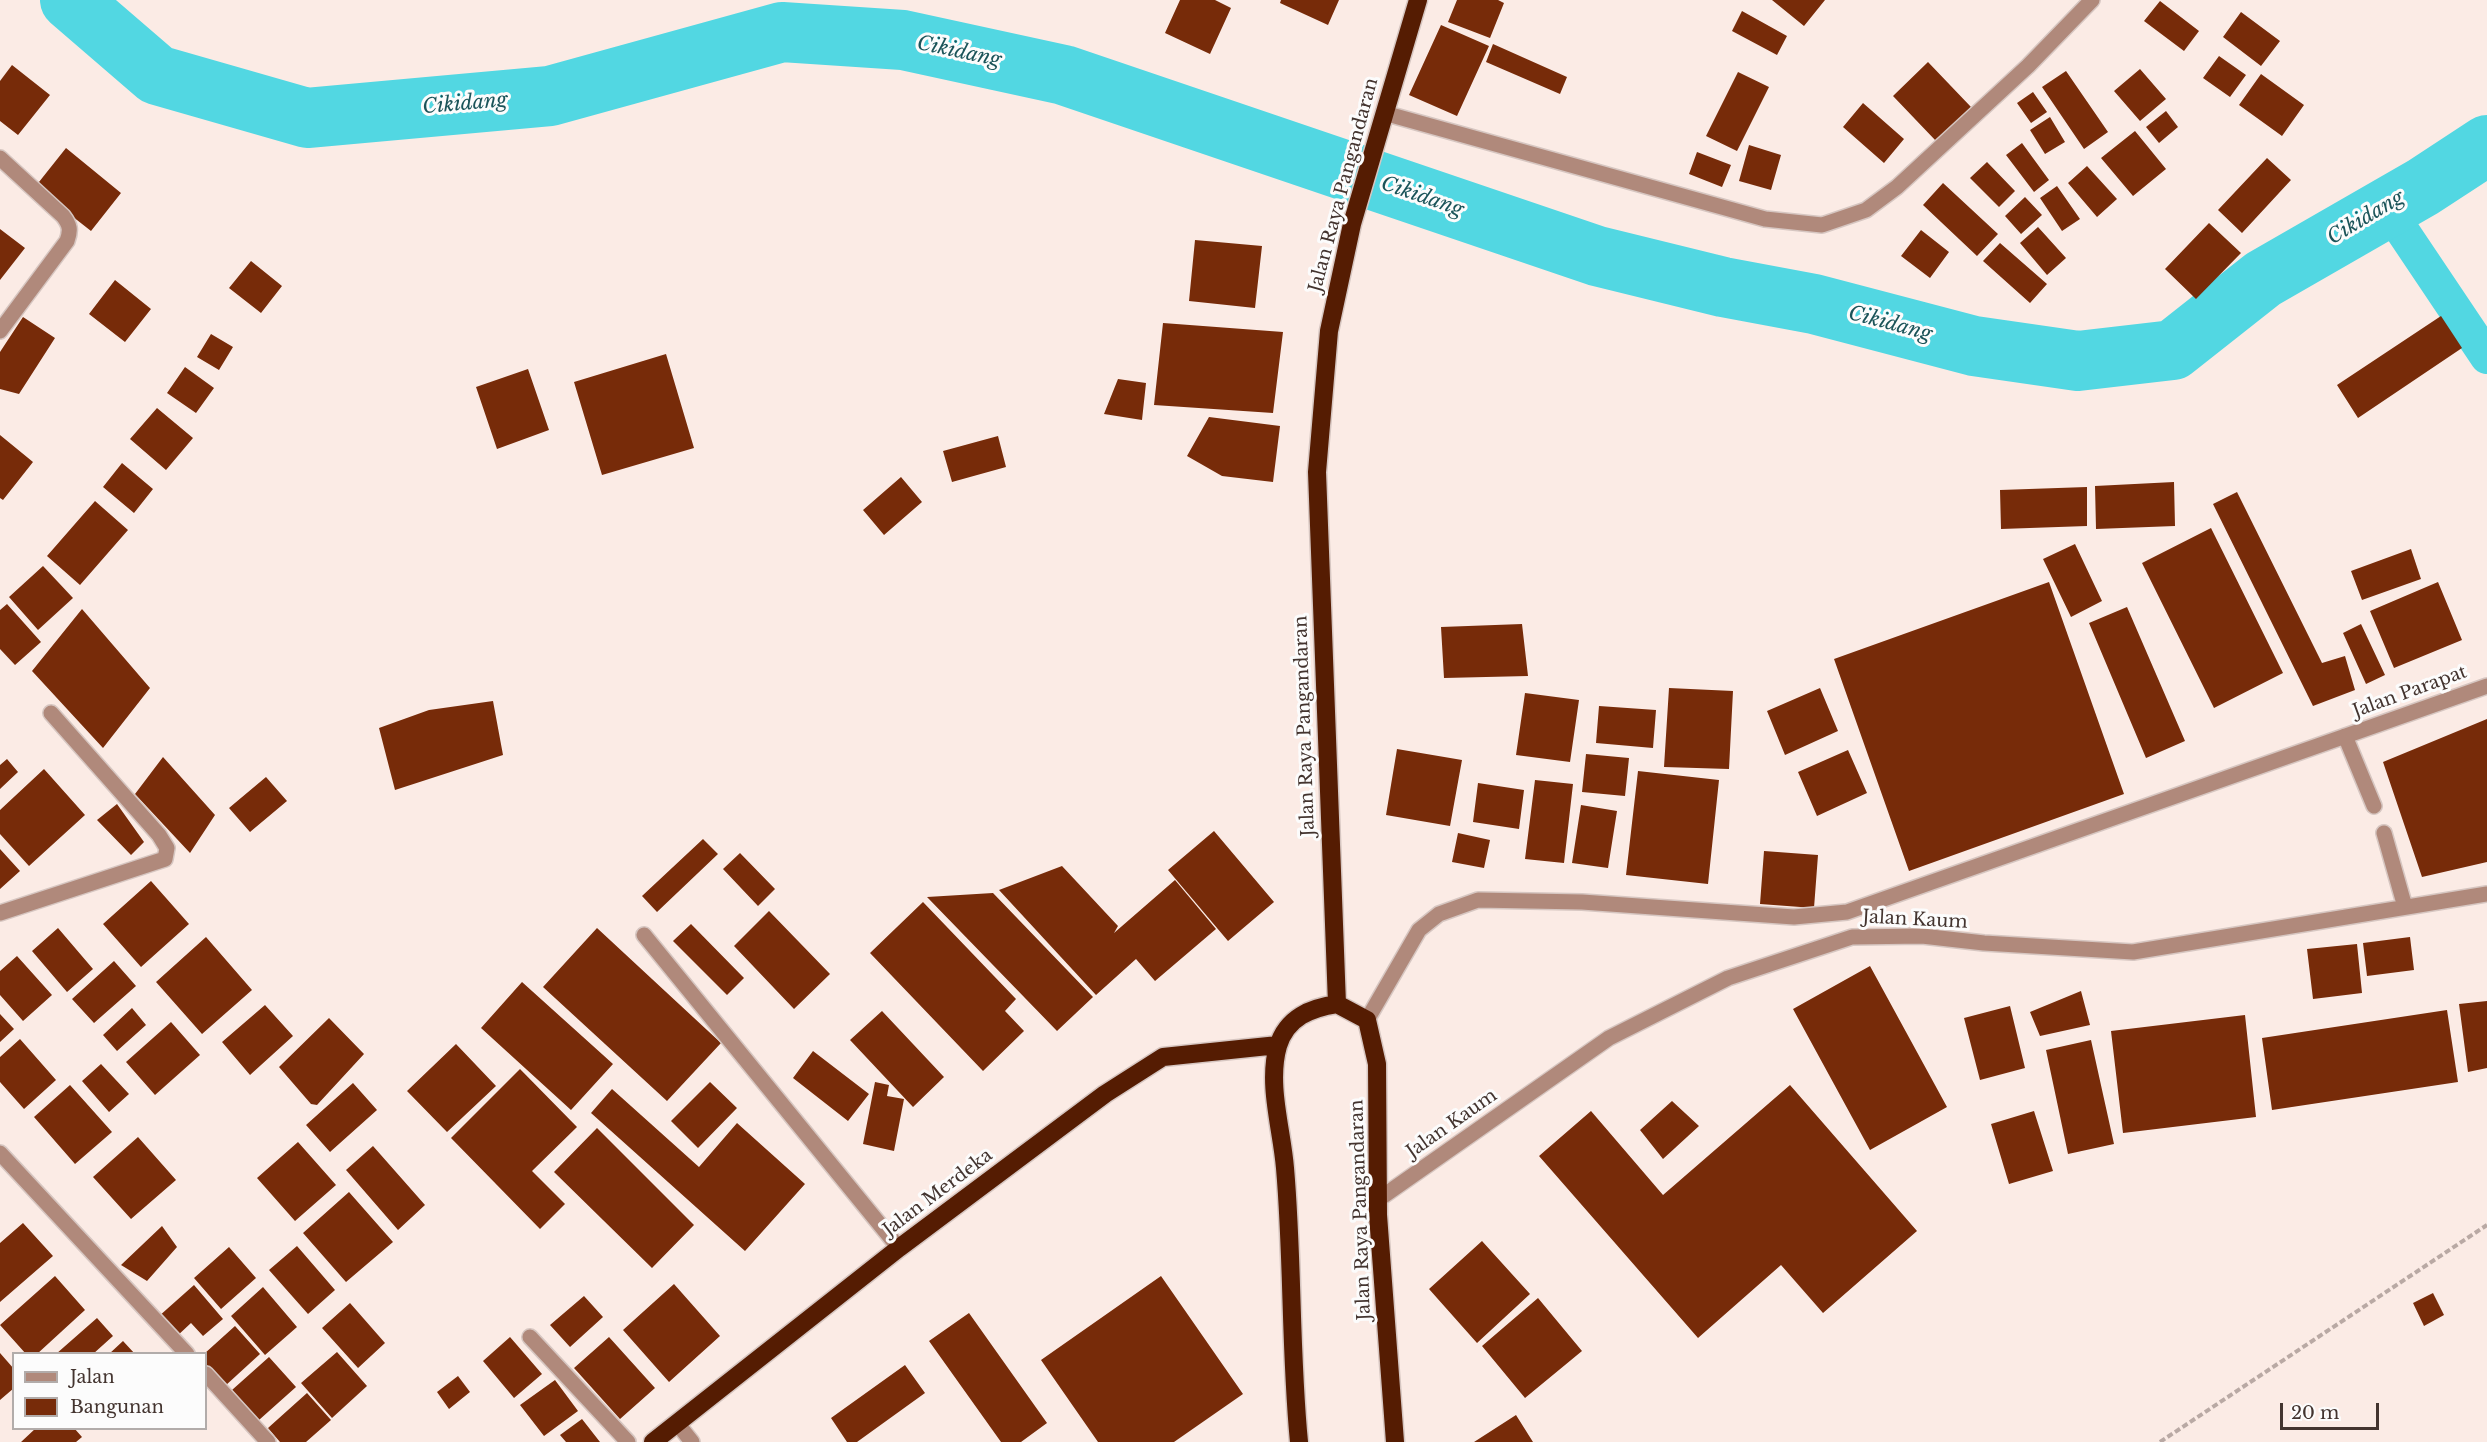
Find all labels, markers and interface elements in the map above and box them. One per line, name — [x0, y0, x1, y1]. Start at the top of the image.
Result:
water label: Cikidang — [915, 31, 1003, 73]
street label: Jalan Raya Pangandaran — [1305, 76, 1383, 294]
water label: Cikidang — [421, 88, 509, 120]
water label: Cikidang — [1378, 172, 1466, 222]
water label: Cikidang — [2323, 186, 2409, 250]
water label: Cikidang — [1846, 301, 1934, 347]
street label: Jalan Raya Pangandaran — [1290, 615, 1320, 837]
street label: Jalan Parapat — [2350, 661, 2470, 723]
street label: Jalan Kaum — [1862, 906, 1968, 934]
street label: Jalan Kaum — [1403, 1085, 1501, 1163]
street label: Jalan Raya Pangandaran — [1346, 1099, 1376, 1321]
street label: Jalan Merdeka — [879, 1145, 997, 1241]
legend — [12, 1352, 207, 1430]
text: Jalan — [70, 1366, 115, 1388]
scale bar — [2283, 1391, 2382, 1429]
text: Bangunan — [70, 1396, 164, 1418]
text: 20 m — [2291, 1402, 2339, 1424]

